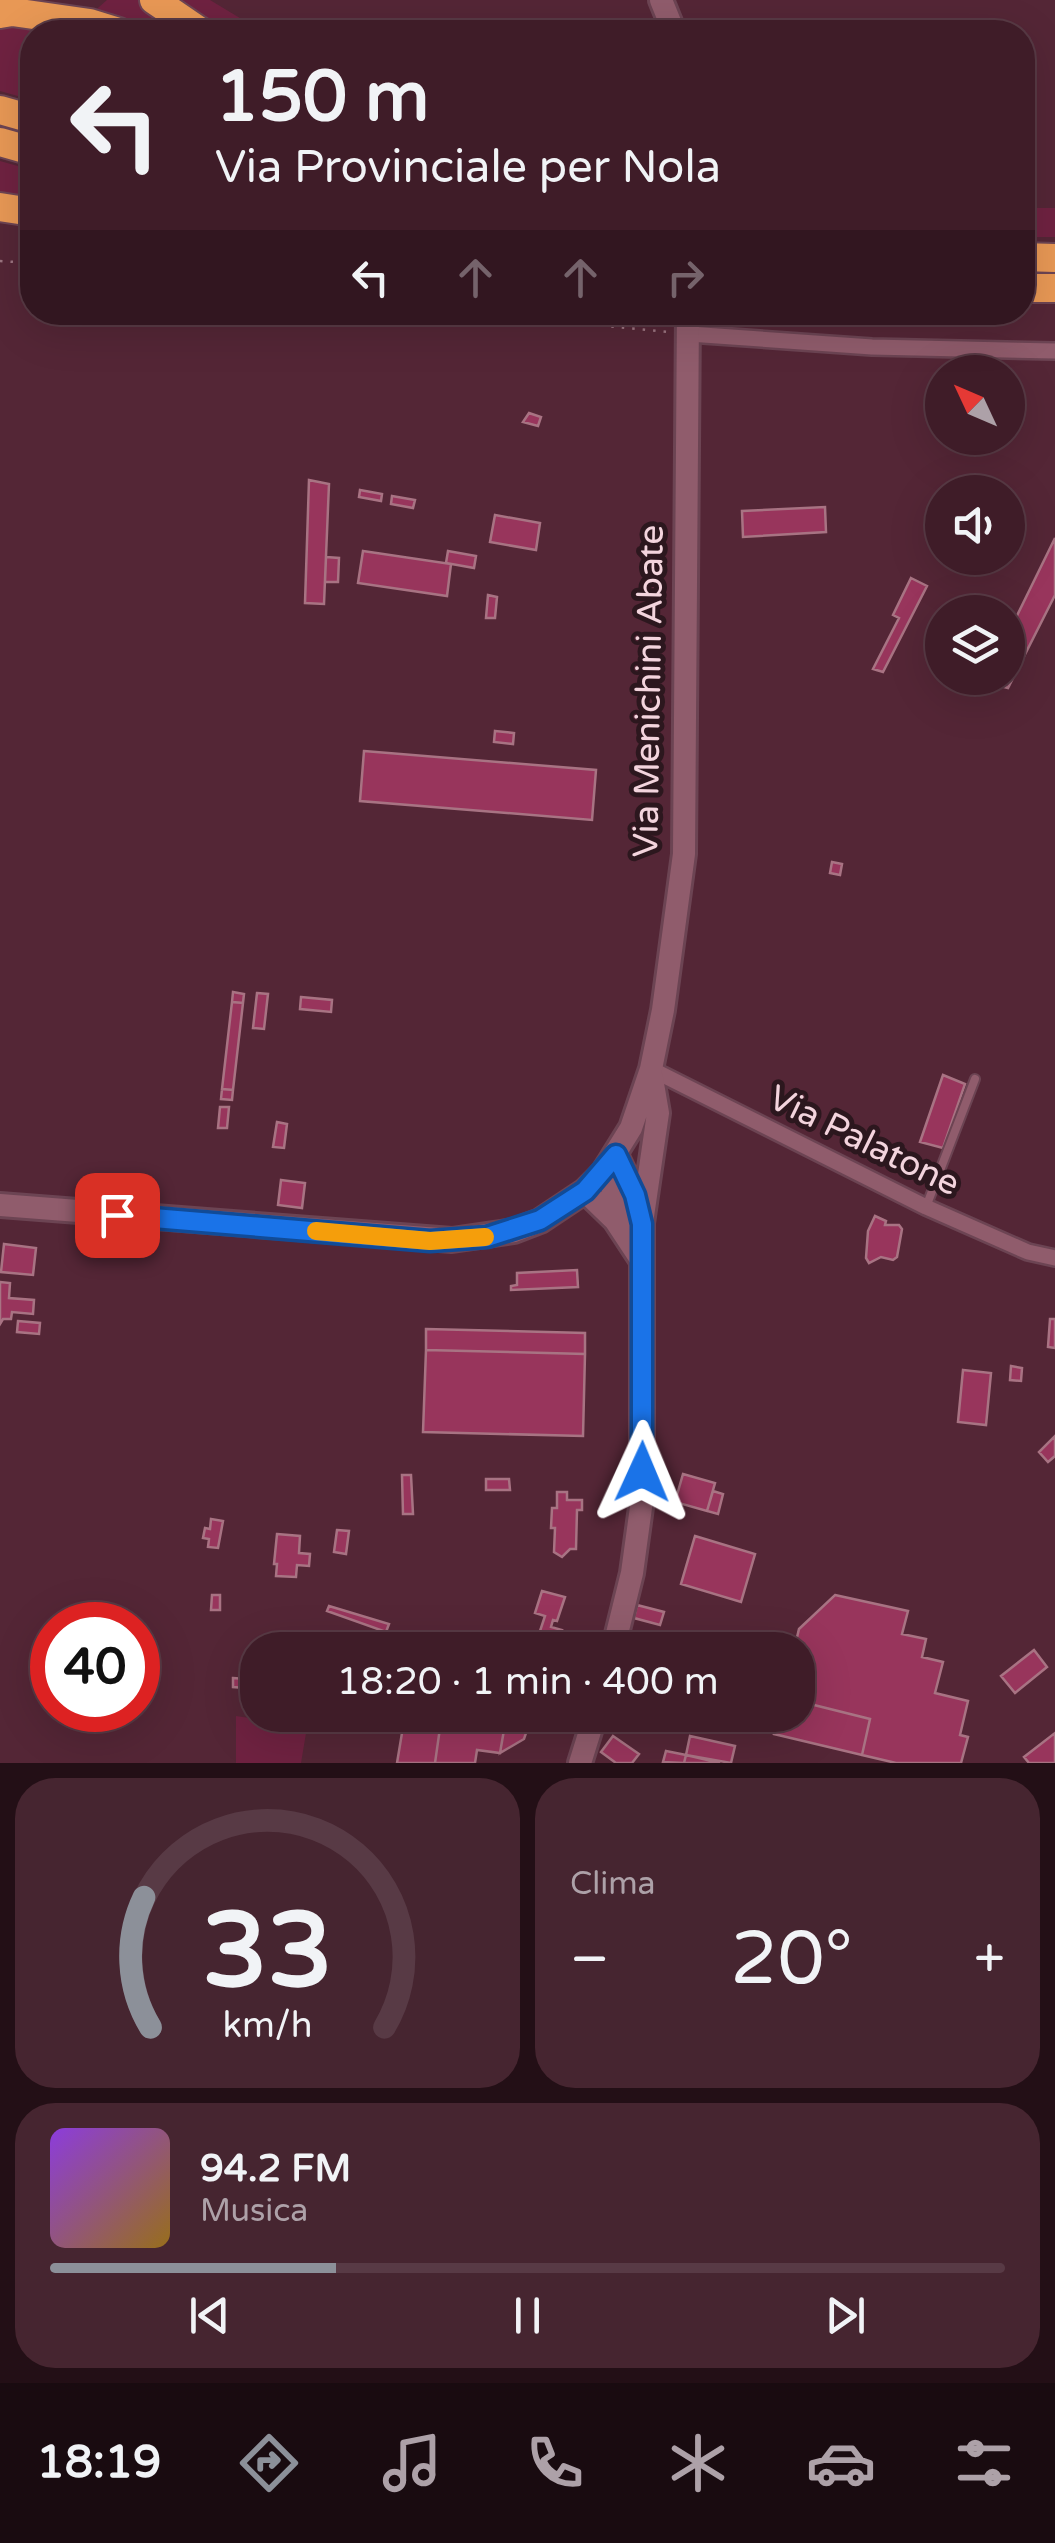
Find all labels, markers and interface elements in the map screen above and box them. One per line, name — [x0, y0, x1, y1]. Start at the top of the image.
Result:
text: 150 m — [215, 56, 429, 140]
icon: left — [50, 60, 180, 190]
text: Via Provinciale per Nola — [215, 141, 721, 195]
icon: left — [343, 250, 398, 305]
icon: ahead — [448, 250, 503, 305]
icon: ahead — [553, 250, 608, 305]
icon: right — [658, 250, 713, 305]
north arrow — [925, 355, 1025, 455]
map controls — [925, 355, 1025, 695]
button: sound — [925, 475, 1025, 575]
street label: Via Menichini Abate — [625, 524, 673, 858]
button: layers — [925, 595, 1025, 695]
street label: Via Palatone — [762, 1077, 966, 1205]
pin — [75, 1173, 160, 1258]
icon: arrive — [90, 1188, 145, 1243]
position arrow — [590, 1420, 694, 1524]
speed limit sign: 40 — [30, 1602, 160, 1732]
text: 18:20 · 1 min · 400 m — [336, 1659, 719, 1705]
text: Clima — [570, 1865, 656, 1903]
text: 33 — [202, 1890, 333, 2015]
text: 20° — [730, 1914, 853, 2004]
text: − — [570, 1927, 609, 1993]
text: + — [974, 1927, 1005, 1993]
text: km/h — [223, 2004, 312, 2047]
text: 94.2 FM — [200, 2146, 351, 2192]
text: Musica — [200, 2192, 308, 2230]
icon: previous — [182, 2288, 237, 2343]
icon: pause — [500, 2288, 555, 2343]
icon: next — [818, 2288, 873, 2343]
icon: directions — [234, 2428, 304, 2498]
icon: music — [377, 2428, 447, 2498]
icon: phone — [520, 2428, 590, 2498]
icon: climate — [663, 2428, 733, 2498]
icon: car — [806, 2428, 876, 2498]
icon: filters — [949, 2428, 1019, 2498]
text: 18:19 — [36, 2436, 161, 2490]

